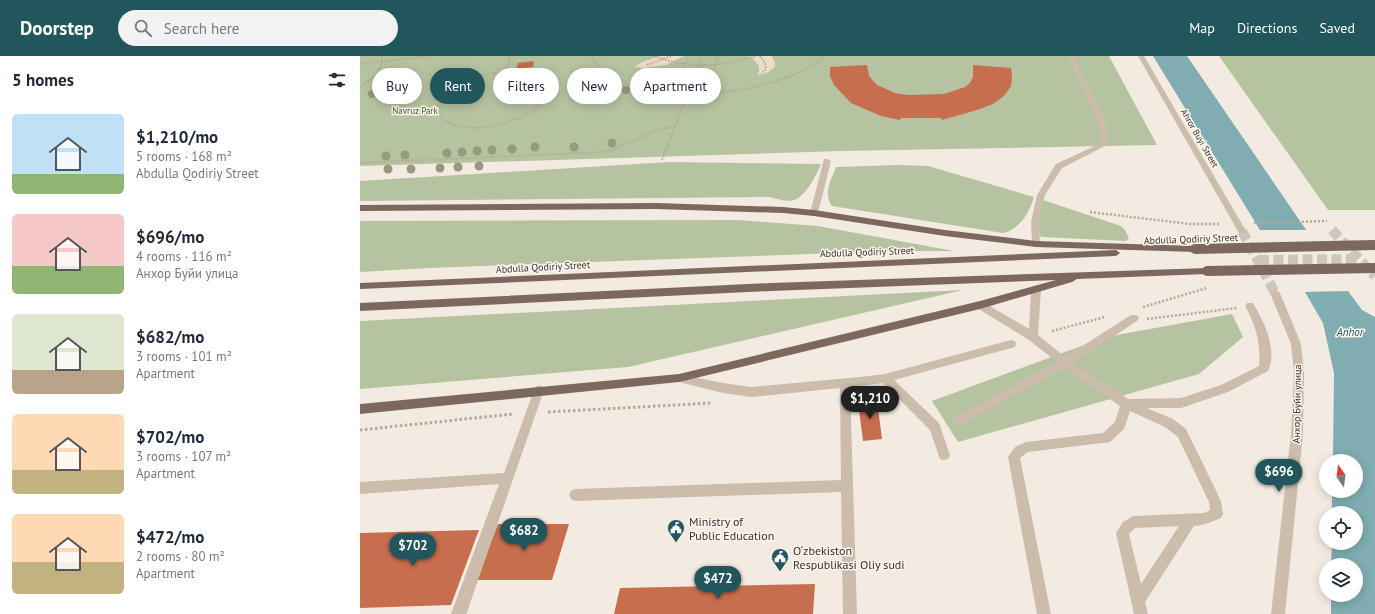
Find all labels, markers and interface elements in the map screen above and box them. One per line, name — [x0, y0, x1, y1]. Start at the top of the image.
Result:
search box — [118, 10, 398, 46]
text: Doorstep — [20, 16, 94, 40]
icon: search — [132, 17, 154, 39]
text: Search here — [164, 19, 240, 38]
text: Map — [1189, 19, 1215, 37]
text: Directions — [1237, 19, 1297, 37]
text: Saved — [1319, 19, 1355, 37]
chip: Buy — [372, 68, 422, 104]
chip: Rent — [430, 68, 485, 104]
chip: Filters — [493, 68, 559, 104]
chip: New — [567, 68, 622, 104]
chip: Apartment — [630, 68, 721, 104]
text: 5 homes — [12, 69, 74, 91]
icon: filters — [326, 69, 348, 91]
park label: Navruz Park — [392, 105, 438, 116]
street label: Ahror Buyi Street — [1179, 107, 1221, 169]
text: $1,210/mo — [136, 126, 218, 148]
icon: home — [44, 130, 92, 178]
text: 5 rooms · 168 m² — [136, 148, 232, 165]
text: Abdulla Qodiriy Street — [136, 165, 259, 182]
text: $696/mo — [136, 226, 204, 248]
icon: home — [44, 230, 92, 278]
street label: Abdulla Qodiriy Street — [1144, 231, 1239, 247]
street label: Abdulla Qodiriy Street — [820, 244, 915, 260]
text: 4 rooms · 116 m² — [136, 248, 232, 265]
street label: Abdulla Qodiriy Street — [496, 258, 591, 276]
text: Анхор Буйи улица — [136, 265, 238, 282]
water label: Anhor — [1336, 325, 1365, 339]
text: $682/mo — [136, 326, 204, 348]
icon: home — [44, 330, 92, 378]
text: 3 rooms · 101 m² — [136, 348, 232, 365]
street label: Анхор Буйи улица — [1290, 364, 1304, 444]
text: Apartment — [136, 365, 195, 382]
pin: $1,210 — [837, 386, 903, 420]
text: $1,210 — [850, 390, 890, 407]
text: $702/mo — [136, 426, 204, 448]
icon: home — [44, 430, 92, 478]
text: 3 rooms · 107 m² — [136, 448, 231, 465]
north arrow — [1319, 454, 1363, 498]
map controls — [1319, 454, 1363, 602]
pin: $696 — [1255, 459, 1303, 493]
text: $696 — [1264, 463, 1294, 480]
text: Apartment — [136, 465, 195, 482]
button: locate — [1319, 506, 1363, 550]
place label: Ministry of Public Education — [689, 514, 774, 543]
pin: $682 — [500, 518, 548, 552]
public building icon: Ministry of Public Education — [666, 518, 686, 543]
text: $682 — [509, 522, 539, 539]
text: $472/mo — [136, 526, 204, 548]
icon: home — [44, 530, 92, 578]
pin: $702 — [389, 533, 437, 567]
text: $702 — [398, 537, 428, 554]
place label: O‘zbekiston Respublikasi Oliy sudi — [793, 543, 905, 572]
public building icon: O‘zbekiston Respublikasi Oliy sudi — [770, 547, 790, 572]
text: 2 rooms · 80 m² — [136, 548, 225, 565]
button: layers — [1319, 558, 1363, 602]
text: Apartment — [136, 565, 195, 582]
pin: $472 — [694, 566, 742, 600]
text: $472 — [703, 570, 733, 587]

